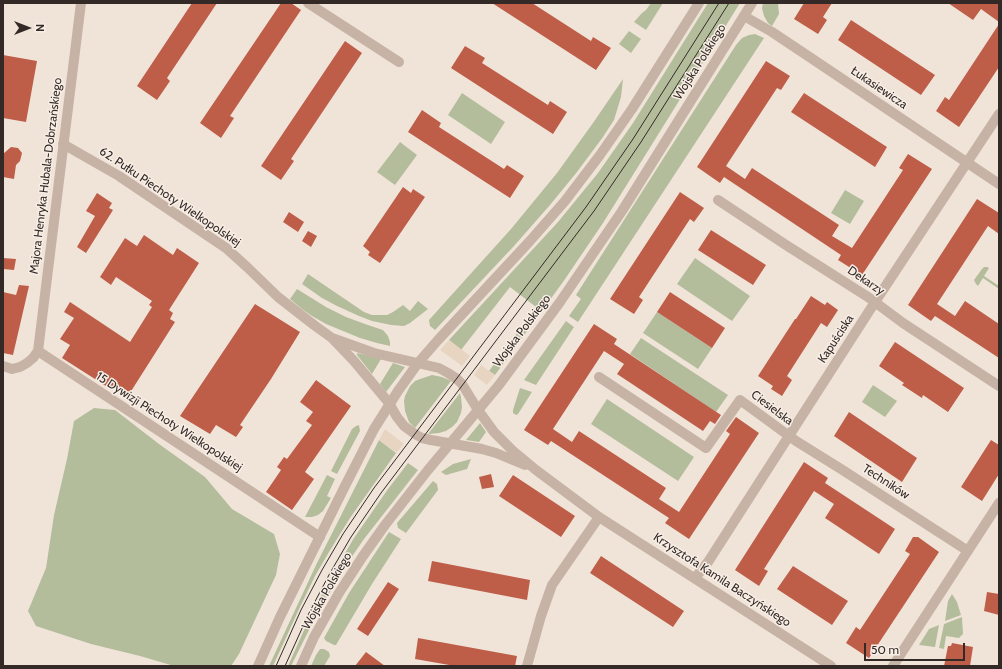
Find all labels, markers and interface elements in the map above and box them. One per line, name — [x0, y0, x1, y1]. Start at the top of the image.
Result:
north arrow — [8, 8, 48, 48]
street label: Wojska Polskiego — [671, 21, 729, 103]
text: N — [33, 24, 47, 32]
street label: Łukasiewicza — [848, 64, 910, 112]
street label: Majora Henryka Hubala-Dobrzańskiego — [27, 77, 65, 275]
street label: 62. Pułku Piechoty Wielkopolskiej — [97, 144, 243, 250]
street label: Dekarzy — [845, 263, 887, 299]
street label: Wojska Polskiego — [490, 292, 554, 370]
street label: Kapuściska — [815, 312, 857, 366]
street label: 15 Dywizji Piechoty Wielkopolskiej — [93, 369, 245, 475]
street label: Ciesielska — [748, 388, 796, 428]
street label: Techników — [860, 461, 912, 503]
street label: Krzysztofa Kamila Baczyńskiego — [651, 530, 793, 630]
street label: Wojska Polskiego — [299, 550, 355, 632]
scale bar — [866, 635, 967, 661]
text: 50 m — [871, 642, 899, 657]

